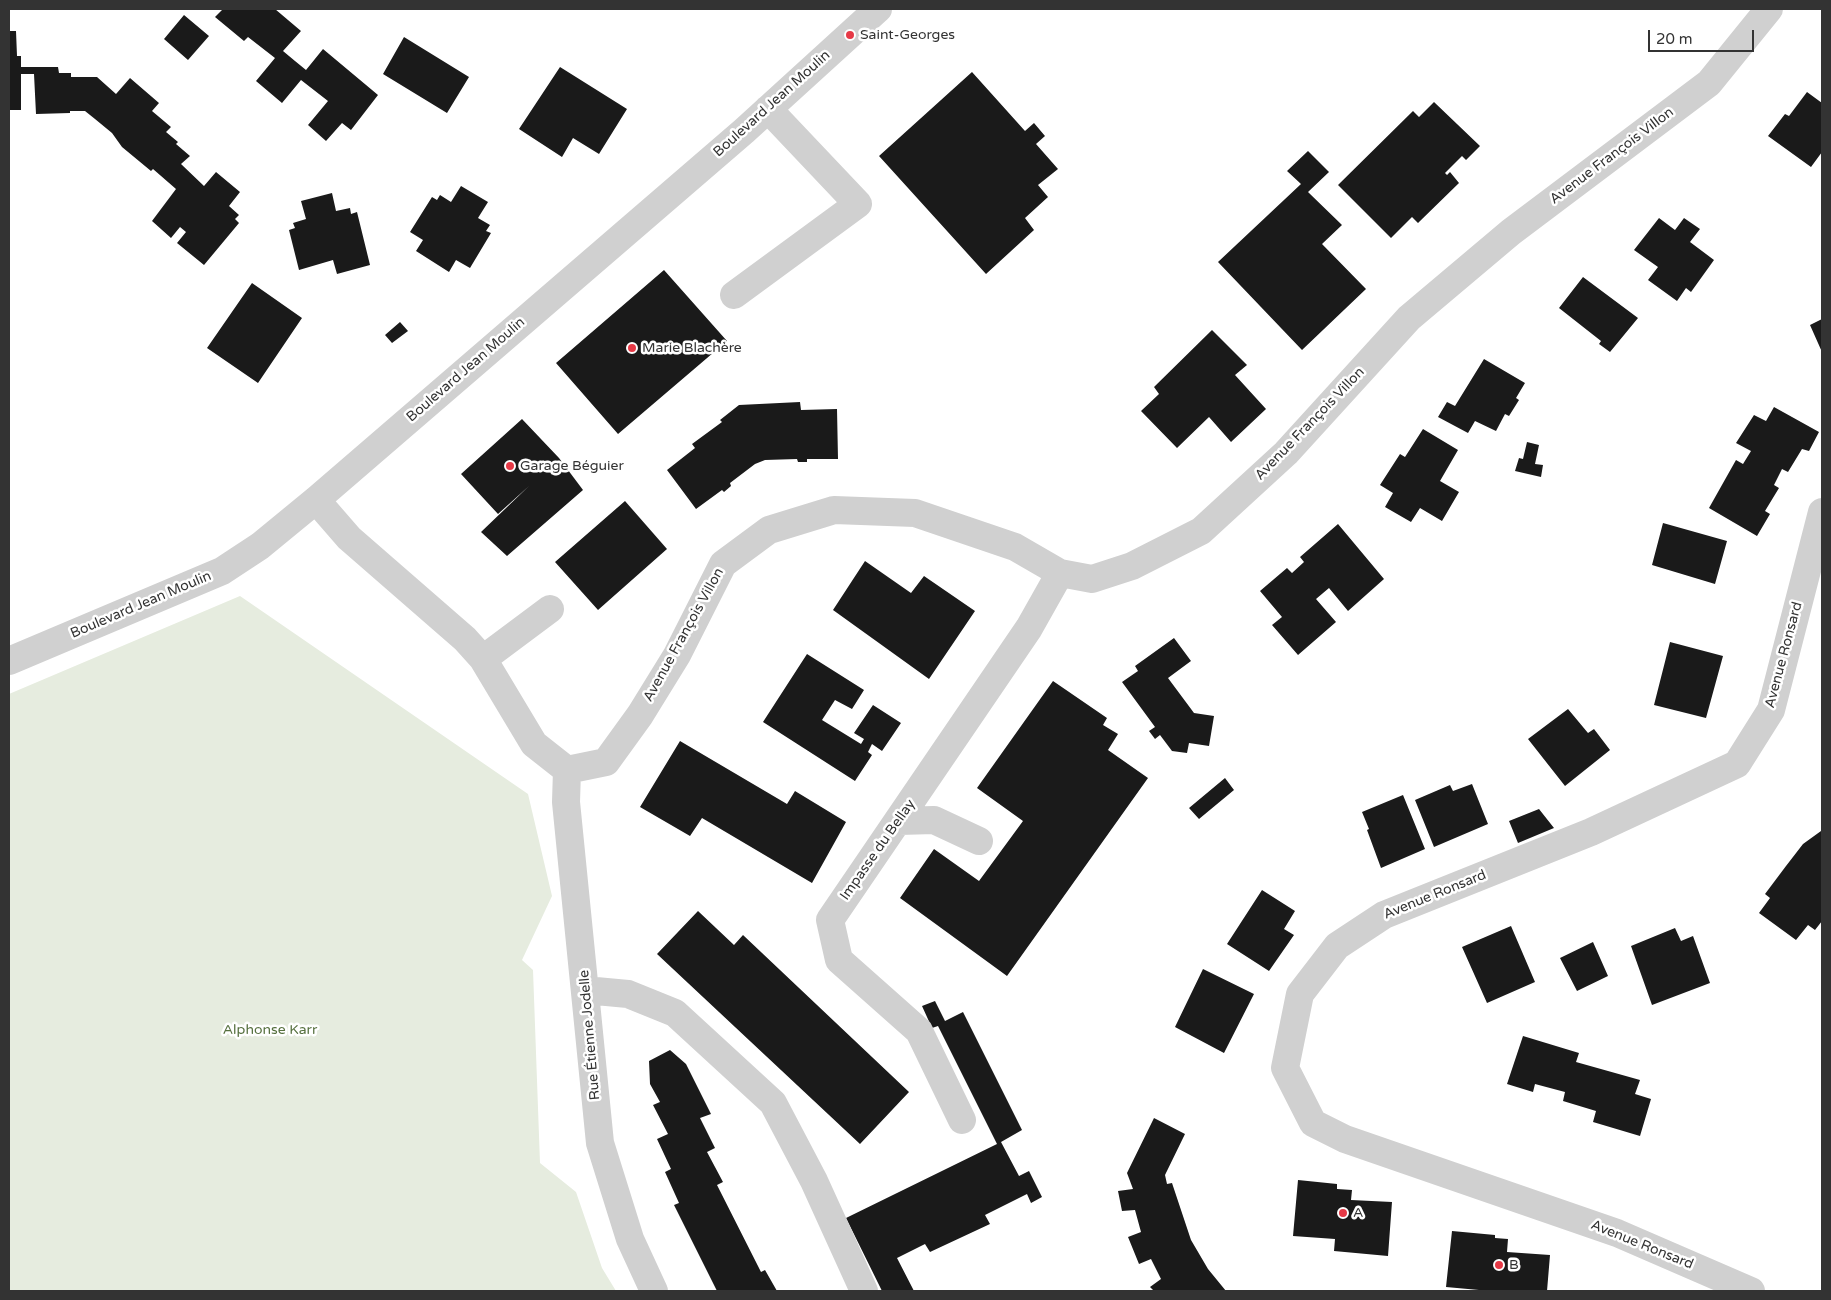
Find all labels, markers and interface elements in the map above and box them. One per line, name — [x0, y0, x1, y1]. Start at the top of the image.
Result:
scale bar — [1651, 20, 1757, 52]
place label: Saint-Georges — [860, 27, 955, 43]
marker: Saint-Georges — [844, 29, 856, 41]
text: 20 m — [1656, 30, 1693, 48]
street label: Boulevard Jean Moulin — [710, 47, 834, 161]
street label: Avenue François Villon — [1547, 104, 1677, 208]
street label: Boulevard Jean Moulin — [403, 314, 529, 426]
place label: Marie Blachère — [642, 340, 742, 356]
marker: Marie Blachère — [626, 342, 638, 354]
street label: Avenue François Villon — [1252, 364, 1368, 484]
place label: Garage Béguier — [520, 458, 624, 474]
marker: Garage Béguier — [504, 460, 516, 472]
street label: Avenue François Villon — [640, 565, 728, 705]
street label: Boulevard Jean Moulin — [68, 568, 214, 642]
street label: Avenue Ronsard — [1762, 600, 1806, 710]
street label: Impasse du Bellay — [837, 796, 919, 904]
street label: Avenue Ronsard — [1381, 867, 1489, 923]
street label: Rue Étienne Jodelle — [576, 969, 604, 1101]
park label: Alphonse Karr — [223, 1022, 317, 1038]
place label: A — [1353, 1205, 1363, 1221]
marker: A — [1337, 1207, 1349, 1219]
street label: Avenue Ronsard — [1588, 1217, 1696, 1273]
place label: B — [1509, 1257, 1519, 1273]
marker: B — [1493, 1259, 1505, 1271]

